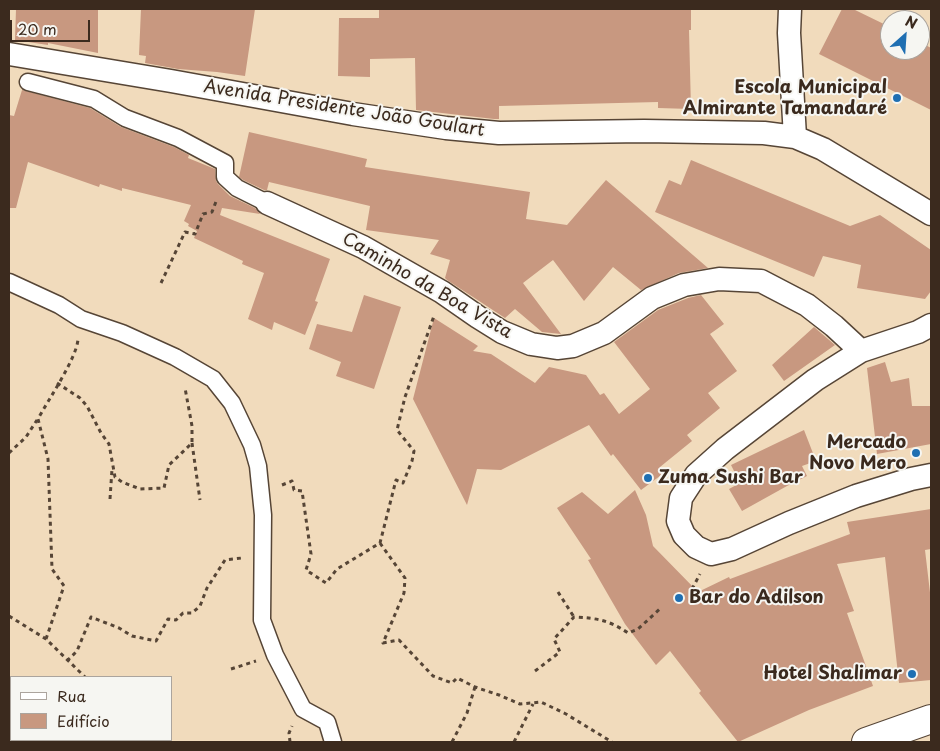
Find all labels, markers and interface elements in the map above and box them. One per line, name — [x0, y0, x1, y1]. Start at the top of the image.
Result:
scale bar — [12, 10, 92, 42]
north arrow — [880, 10, 930, 60]
text: N — [902, 10, 921, 34]
text: 20 m — [18, 17, 57, 40]
street label: Avenida Presidente João Goulart — [202, 76, 486, 142]
place label: Escola Municipal Almirante Tamandaré — [683, 77, 887, 120]
marker: Escola Municipal Almirante Tamandaré — [891, 92, 903, 104]
street label: Caminho da Boa Vista — [338, 228, 516, 344]
place label: Mercado Novo Mero — [809, 432, 906, 474]
marker: Mercado Novo Mero — [910, 447, 922, 459]
place label: Zuma Sushi Bar — [658, 467, 803, 489]
marker: Zuma Sushi Bar — [642, 472, 654, 484]
place label: Bar do Adilson — [689, 587, 824, 609]
marker: Bar do Adilson — [673, 592, 685, 604]
place label: Hotel Shalimar — [763, 663, 902, 685]
marker: Hotel Shalimar — [906, 668, 918, 680]
legend — [10, 676, 172, 741]
text: Rua — [57, 684, 86, 707]
text: Edifício — [57, 709, 110, 732]

